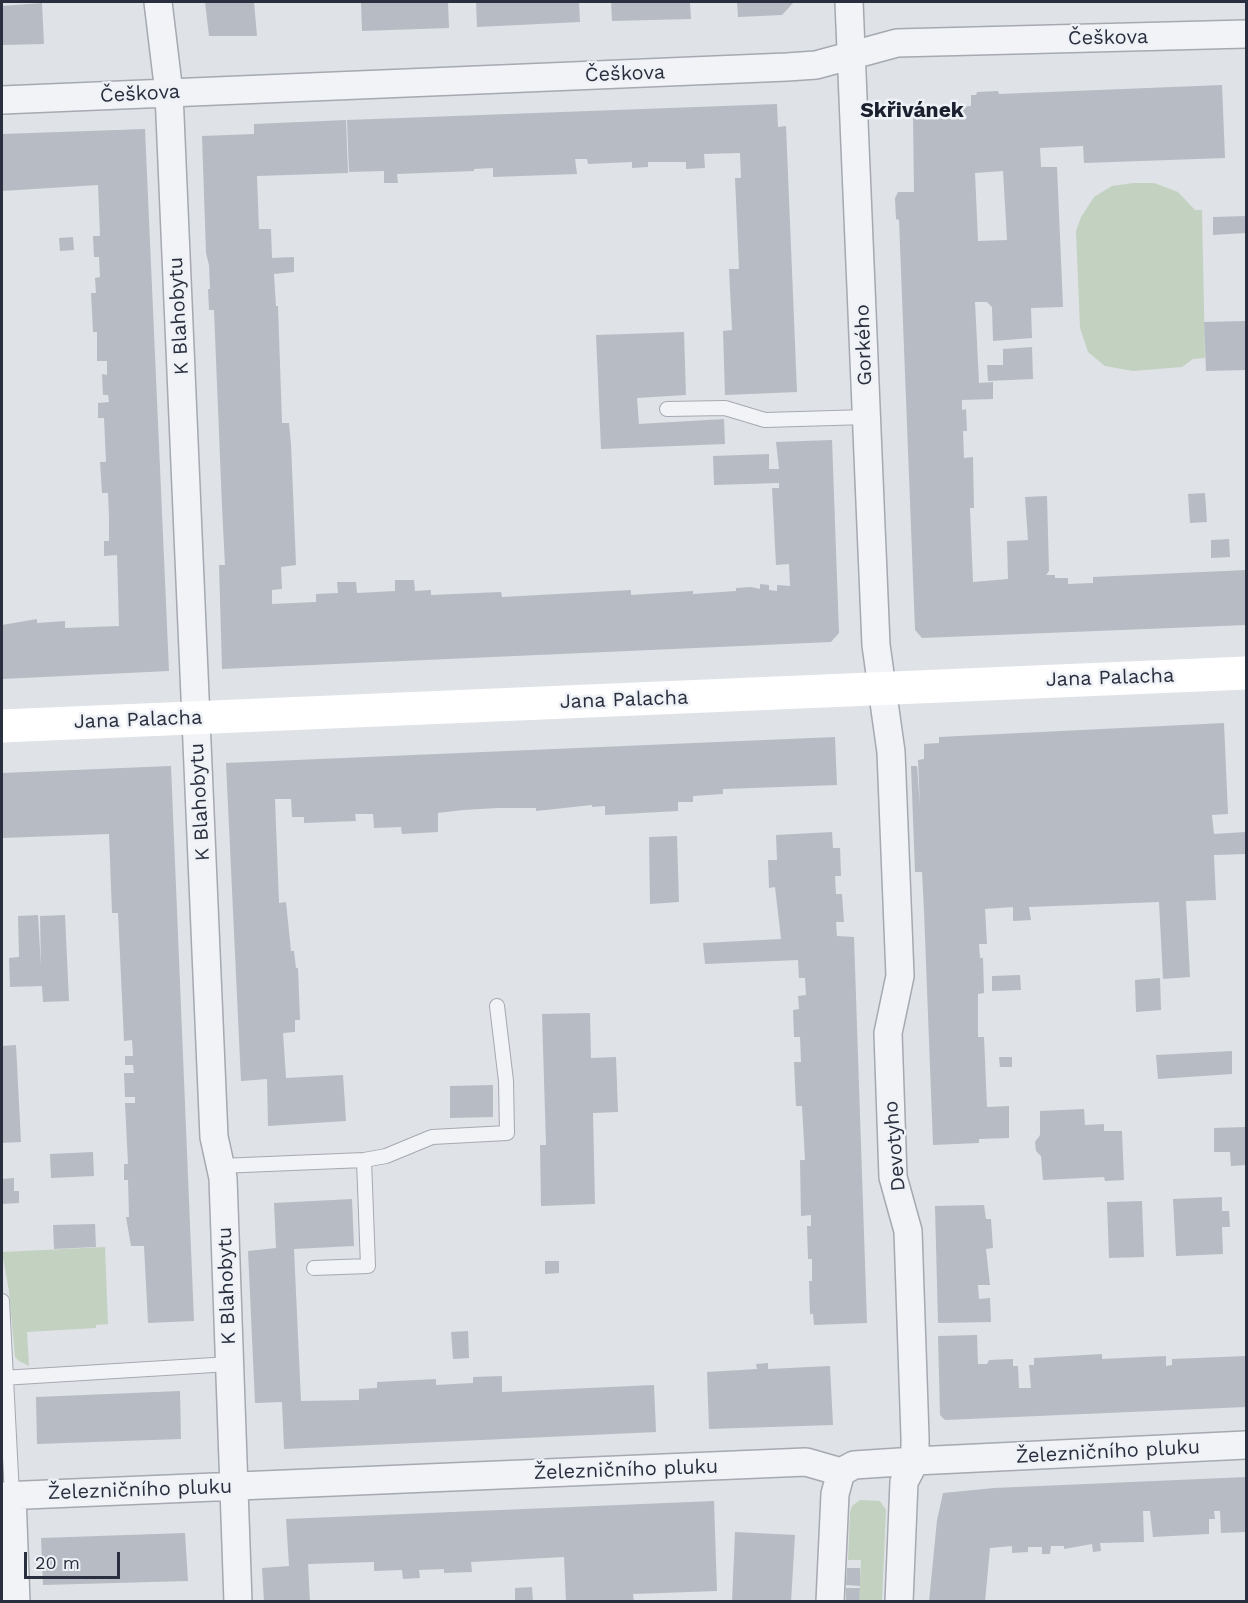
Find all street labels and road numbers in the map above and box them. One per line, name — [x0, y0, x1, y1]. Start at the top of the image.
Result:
street label: Češkova — [1068, 25, 1148, 51]
street label: Češkova — [584, 61, 666, 87]
street label: Češkova — [99, 80, 181, 108]
street label: K Blahobytu — [164, 256, 194, 376]
street label: Gorkého — [851, 304, 877, 386]
street label: Jana Palacha — [1045, 664, 1175, 692]
street label: Jana Palacha — [559, 686, 689, 714]
street label: Jana Palacha — [73, 706, 203, 734]
street label: K Blahobytu — [185, 742, 215, 862]
street label: Devotyho — [879, 1100, 911, 1192]
street label: K Blahobytu — [213, 1227, 241, 1345]
street label: Železničního pluku — [1015, 1435, 1201, 1469]
street label: Železničního pluku — [533, 1455, 719, 1485]
street label: Železničního pluku — [47, 1475, 233, 1505]

